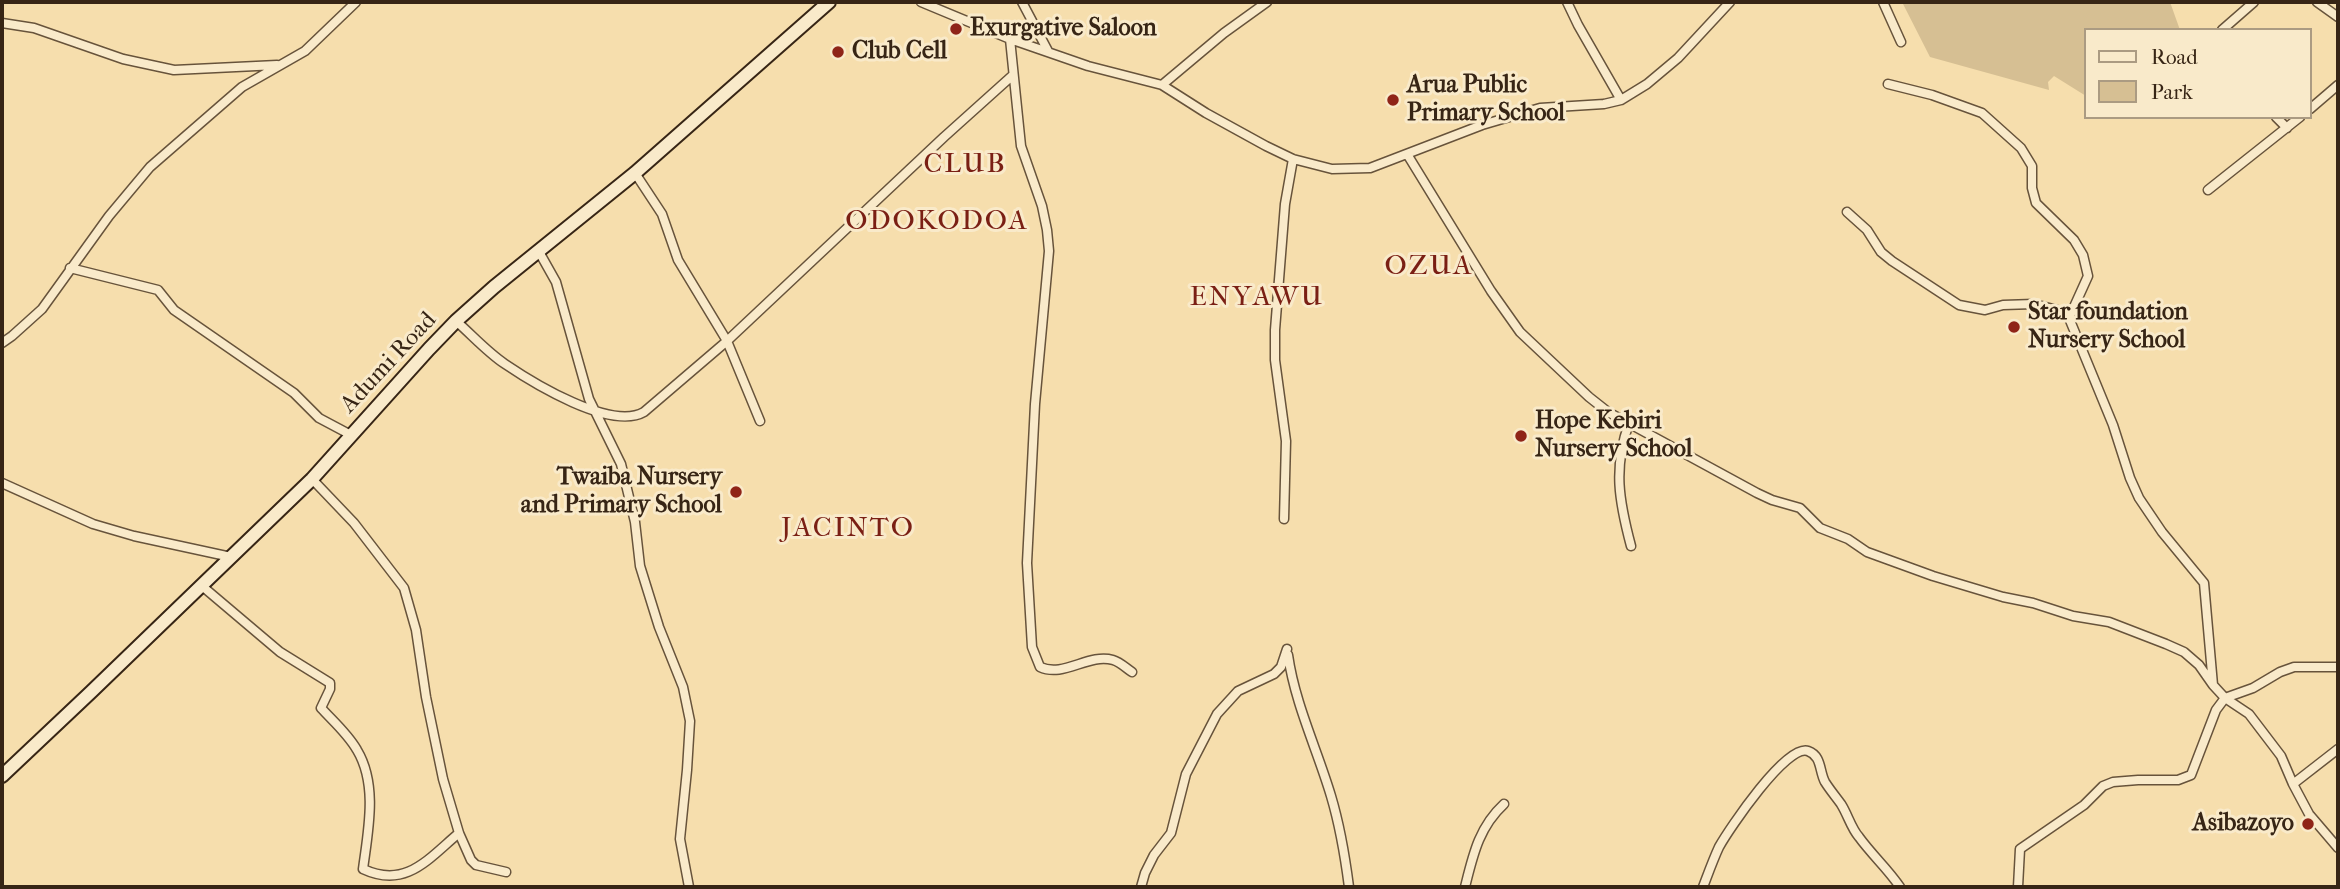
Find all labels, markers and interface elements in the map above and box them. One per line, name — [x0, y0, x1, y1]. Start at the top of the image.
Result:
place label: Exurgative Saloon — [970, 15, 1157, 43]
marker: Exurgative Saloon — [948, 21, 964, 37]
legend — [2084, 28, 2312, 119]
place label: Club Cell — [852, 38, 947, 66]
marker: Club Cell — [830, 44, 846, 60]
text: Road — [2151, 45, 2198, 69]
place label: Arua Public Primary School — [1407, 72, 1565, 128]
text: Park — [2151, 80, 2193, 104]
marker: Arua Public Primary School — [1385, 92, 1401, 108]
district label: CLUB — [924, 148, 1006, 182]
district label: ODOKODOA — [846, 205, 1028, 239]
district label: OZUA — [1385, 250, 1473, 284]
district label: ENYAWU — [1190, 281, 1324, 315]
place label: Star foundation Nursery School — [2028, 299, 2188, 355]
street label: Adumi Road — [335, 306, 443, 420]
marker: Star foundation Nursery School — [2006, 319, 2022, 335]
place label: Hope Kebiri Nursery School — [1535, 408, 1692, 464]
marker: Hope Kebiri Nursery School — [1513, 428, 1529, 444]
place label: Twaiba Nursery and Primary School — [521, 464, 722, 520]
marker: Twaiba Nursery and Primary School — [728, 484, 744, 500]
district label: JACINTO — [782, 512, 914, 546]
place label: Asibazoyo — [2192, 810, 2294, 838]
marker: Asibazoyo — [2300, 816, 2316, 832]

